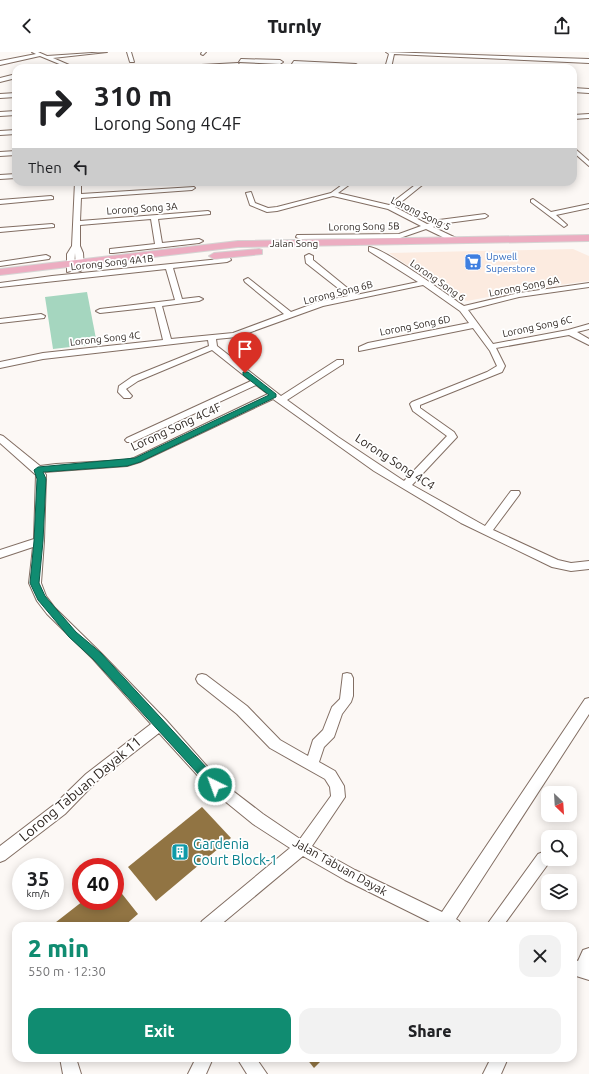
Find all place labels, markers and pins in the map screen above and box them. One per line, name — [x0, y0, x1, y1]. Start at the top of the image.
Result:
place label: Upwell Superstore — [486, 251, 536, 274]
supermarket icon: Upwell Superstore — [463, 252, 483, 272]
pin — [228, 332, 262, 373]
place label: Gardenia Court Block-1 — [193, 836, 278, 868]
building icon: Gardenia Court Block-1 — [170, 842, 190, 862]

